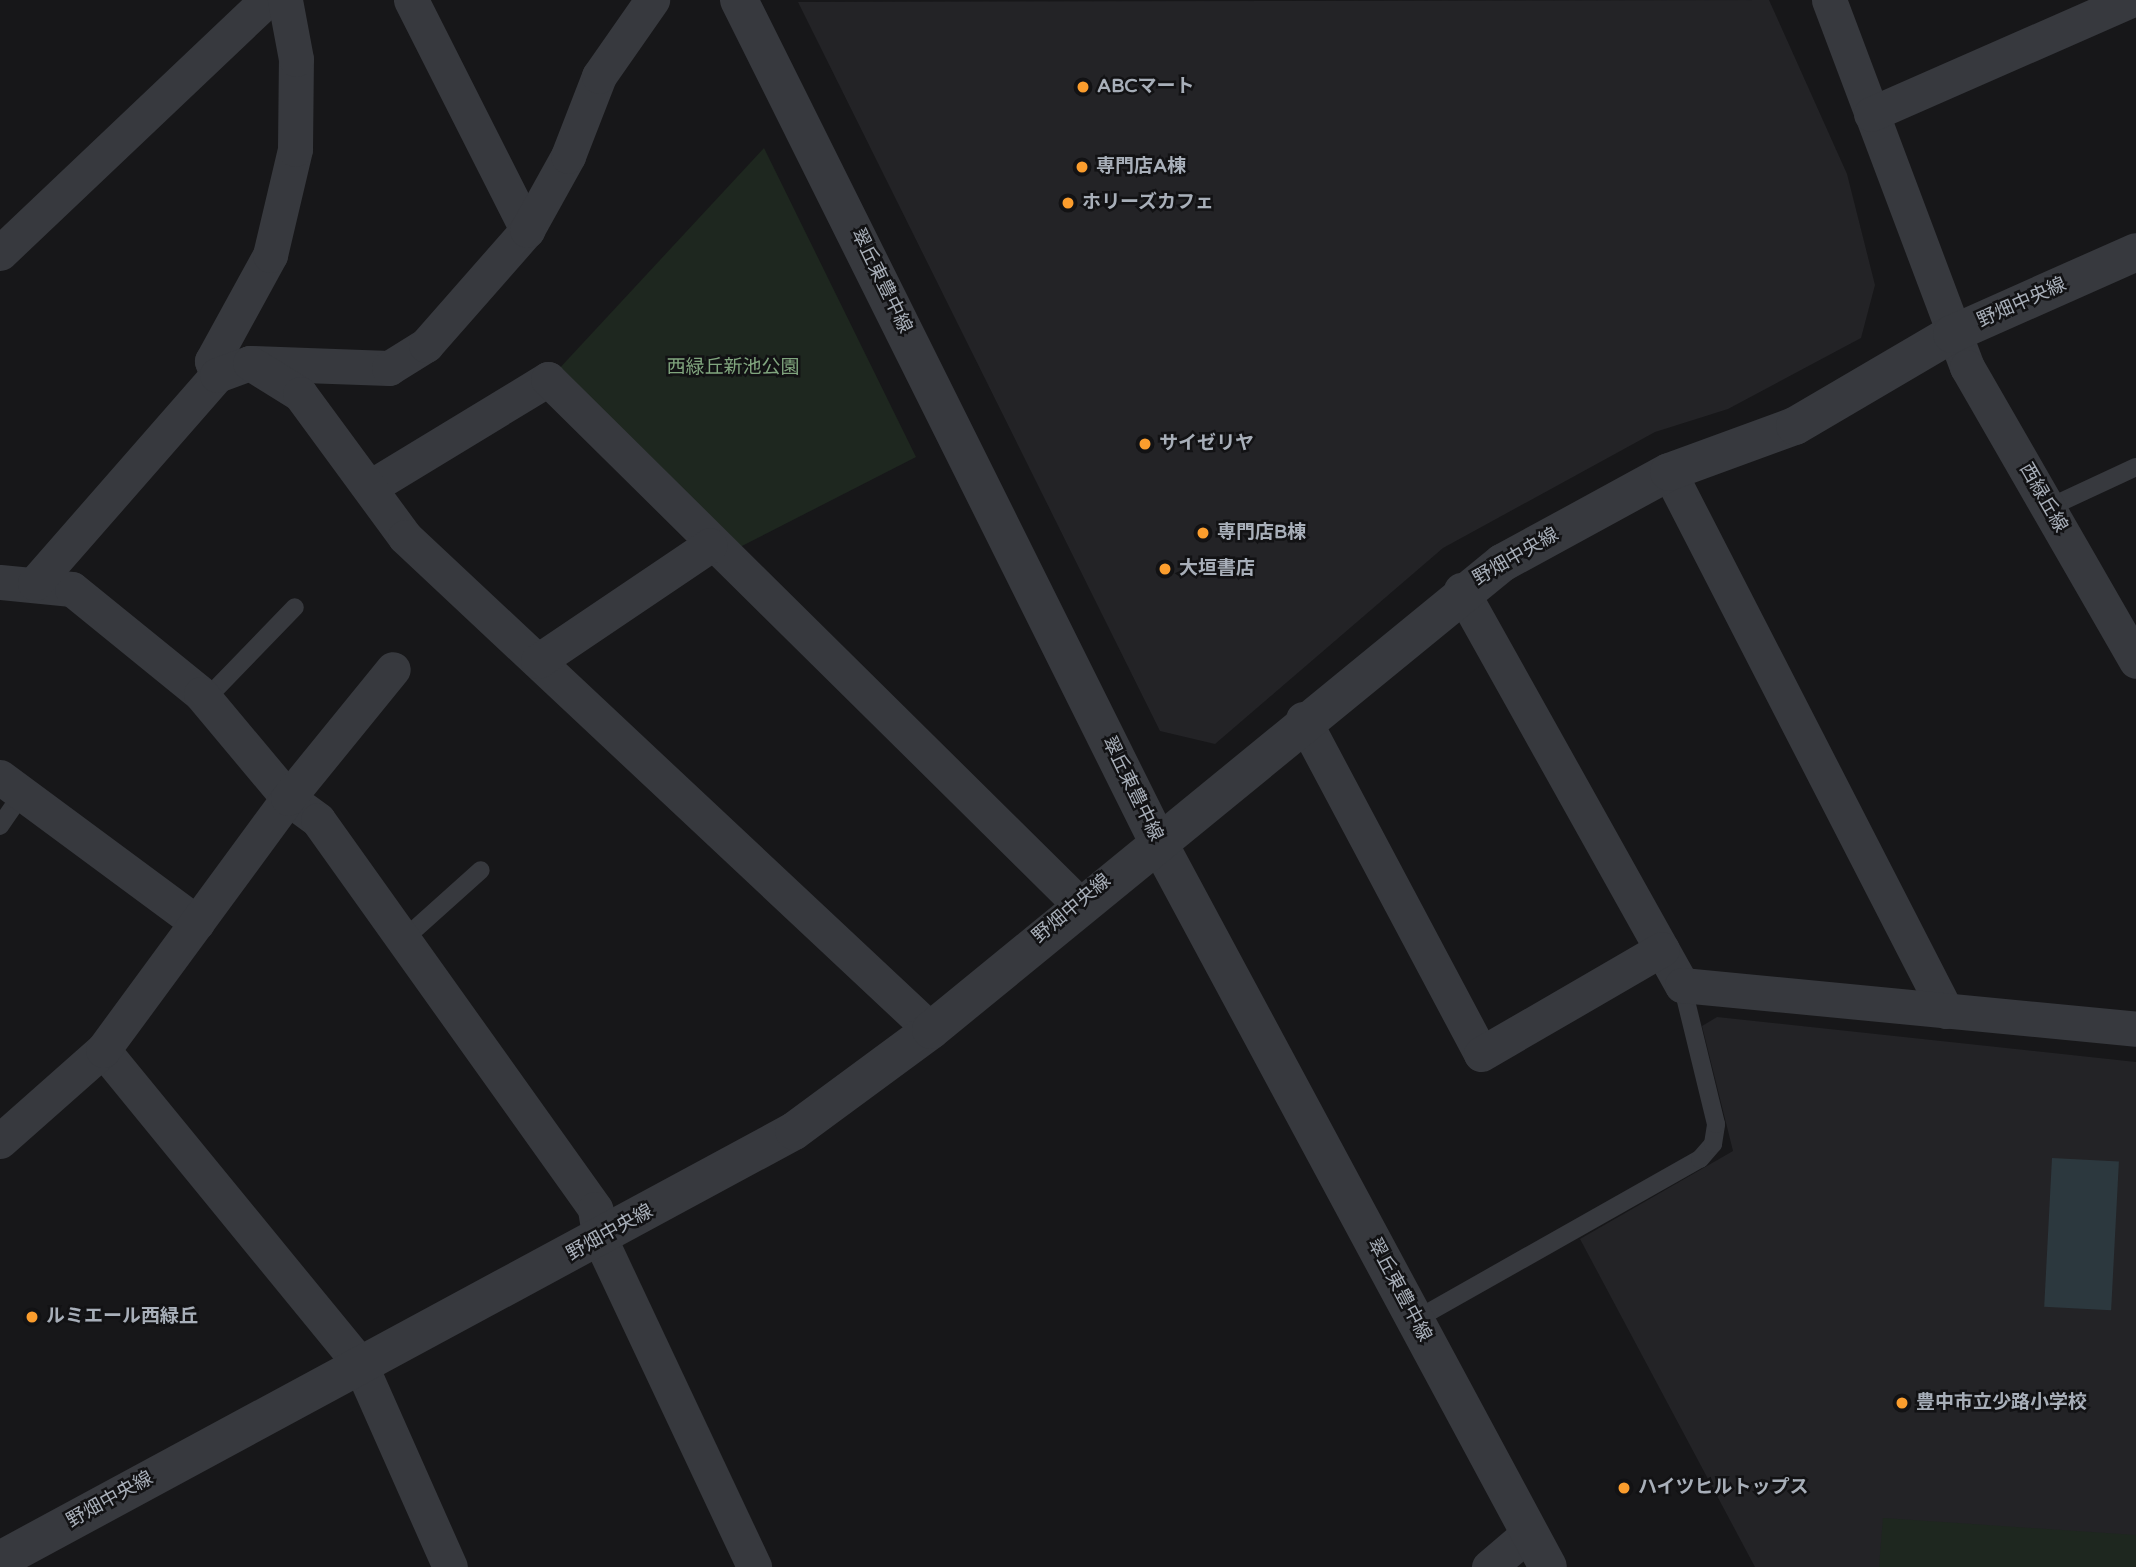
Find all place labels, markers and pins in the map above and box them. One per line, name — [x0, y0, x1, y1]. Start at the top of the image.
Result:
place label: ABCマート — [1097, 76, 1195, 98]
marker: ABCマート — [1075, 79, 1091, 95]
place label: 専門店A棟 — [1096, 156, 1186, 178]
marker: 専門店A棟 — [1074, 159, 1090, 175]
place label: ホリーズカフェ — [1082, 192, 1215, 214]
marker: ホリーズカフェ — [1060, 195, 1076, 211]
place label: サイゼリヤ — [1159, 433, 1254, 455]
marker: サイゼリヤ — [1137, 436, 1153, 452]
place label: 専門店B棟 — [1217, 522, 1306, 544]
marker: 専門店B棟 — [1195, 525, 1211, 541]
place label: 大垣書店 — [1179, 558, 1255, 580]
marker: 大垣書店 — [1157, 561, 1173, 577]
place label: ルミエール西緑丘 — [46, 1306, 198, 1328]
marker: ルミエール西緑丘 — [24, 1309, 40, 1325]
place label: 豊中市立少路小学校 — [1916, 1392, 2087, 1414]
marker: 豊中市立少路小学校 — [1894, 1395, 1910, 1411]
place label: ハイツヒルトップス — [1638, 1477, 1809, 1499]
marker: ハイツヒルトップス — [1616, 1480, 1632, 1496]

